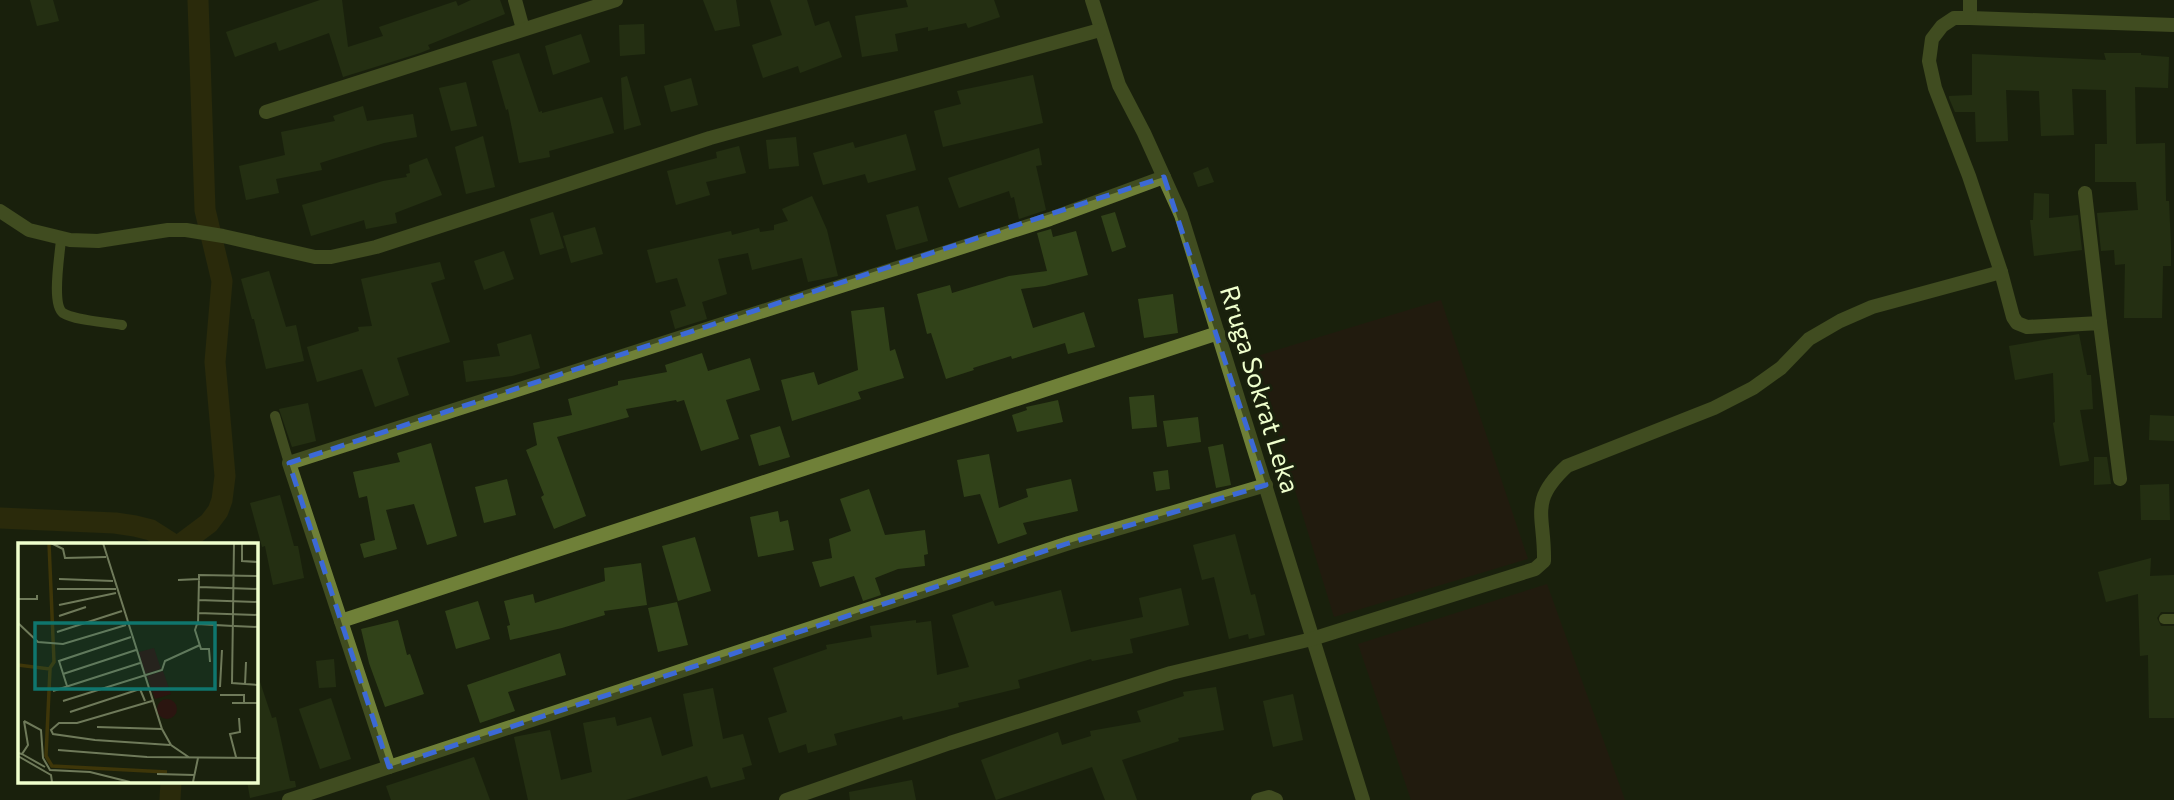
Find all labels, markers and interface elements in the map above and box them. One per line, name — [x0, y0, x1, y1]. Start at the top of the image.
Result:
street label: Rruga Sokrat Leka — [1215, 282, 1307, 496]
inset map — [18, 543, 257, 782]

